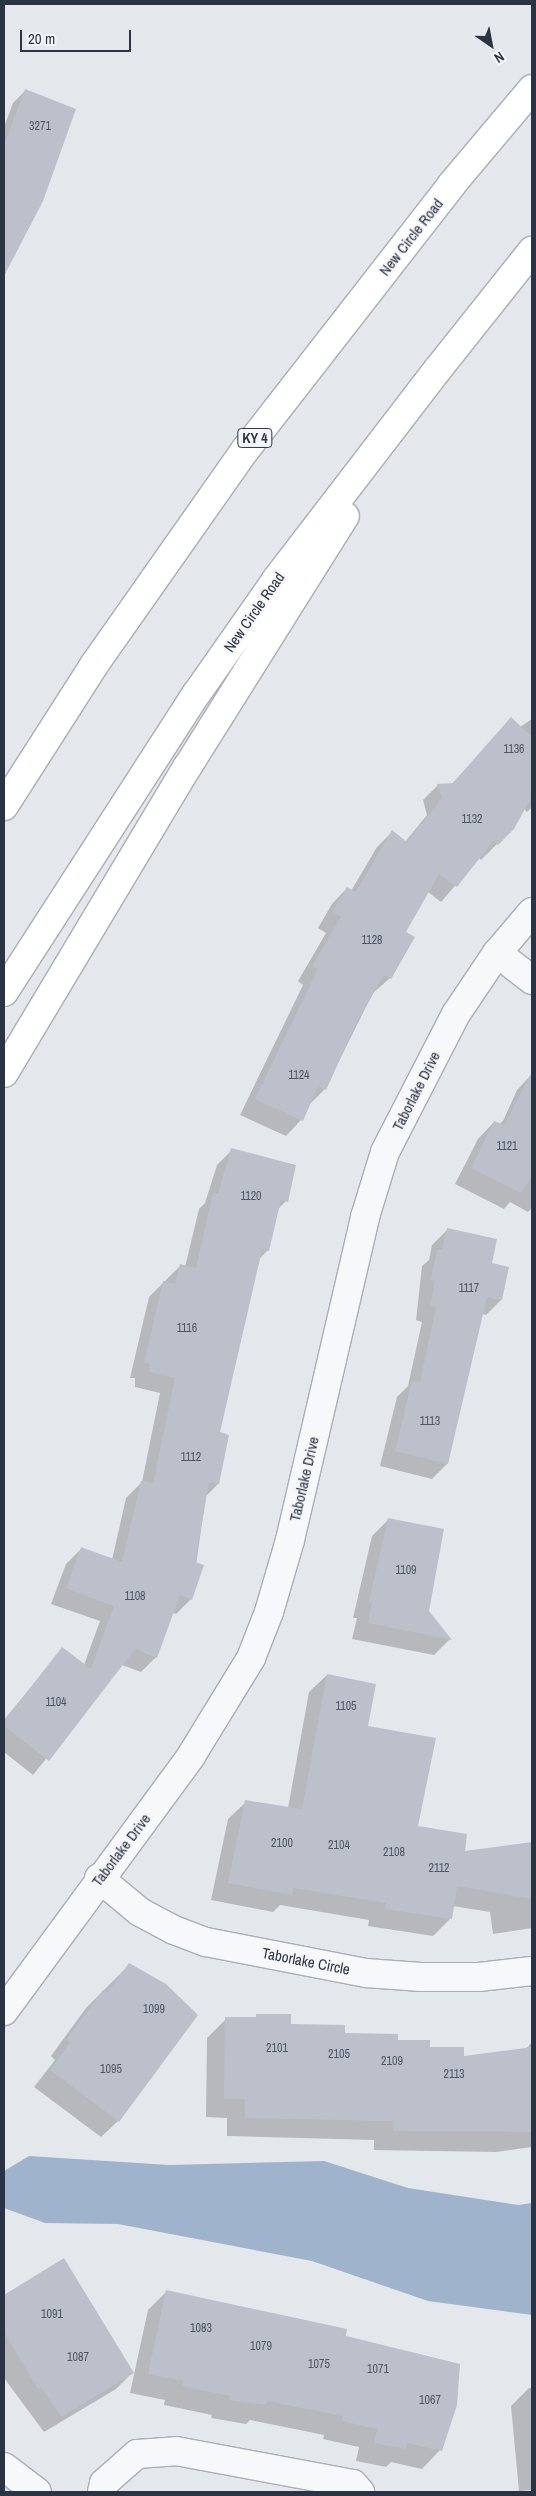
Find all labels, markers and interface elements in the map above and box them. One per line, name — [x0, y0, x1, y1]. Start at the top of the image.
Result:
scale bar — [22, 20, 134, 52]
north arrow — [466, 20, 516, 70]
text: 20 m — [28, 28, 55, 49]
text: N — [491, 48, 508, 67]
house number: 3271 — [29, 120, 51, 134]
street label: New Circle Road — [375, 195, 447, 279]
road number: KY 4 — [236, 426, 274, 449]
street label: New Circle Road — [220, 569, 288, 655]
house number: 1136 — [503, 743, 525, 757]
house number: 1132 — [461, 813, 483, 827]
house number: 1128 — [361, 934, 383, 948]
street label: Taborlake Drive — [388, 1048, 444, 1134]
house number: 1124 — [288, 1069, 310, 1083]
house number: 1121 — [496, 1140, 518, 1154]
house number: 1120 — [240, 1190, 262, 1204]
house number: 1117 — [459, 1282, 479, 1296]
house number: 1116 — [177, 1322, 197, 1336]
house number: 1113 — [420, 1415, 440, 1429]
street label: Taborlake Drive — [286, 1435, 322, 1523]
house number: 1112 — [181, 1451, 201, 1465]
house number: 1109 — [395, 1564, 417, 1578]
house number: 1108 — [124, 1590, 146, 1604]
house number: 1104 — [45, 1696, 67, 1710]
house number: 1105 — [335, 1700, 357, 1714]
street label: Taborlake Drive — [88, 1810, 154, 1890]
house number: 2100 — [271, 1837, 293, 1851]
house number: 2104 — [328, 1839, 350, 1853]
house number: 2108 — [383, 1846, 405, 1860]
house number: 2112 — [428, 1862, 450, 1876]
street label: Taborlake Circle — [261, 1944, 351, 1978]
house number: 1099 — [143, 2003, 165, 2017]
house number: 2101 — [266, 2042, 288, 2056]
house number: 2105 — [328, 2048, 350, 2062]
house number: 2109 — [381, 2055, 403, 2069]
house number: 1095 — [100, 2063, 122, 2077]
house number: 2113 — [443, 2068, 465, 2082]
house number: 1091 — [41, 2308, 63, 2322]
house number: 1083 — [190, 2322, 212, 2336]
house number: 1079 — [250, 2340, 272, 2354]
house number: 1087 — [67, 2351, 89, 2365]
house number: 1075 — [308, 2358, 330, 2372]
house number: 1071 — [367, 2363, 389, 2377]
house number: 1067 — [419, 2394, 441, 2408]

